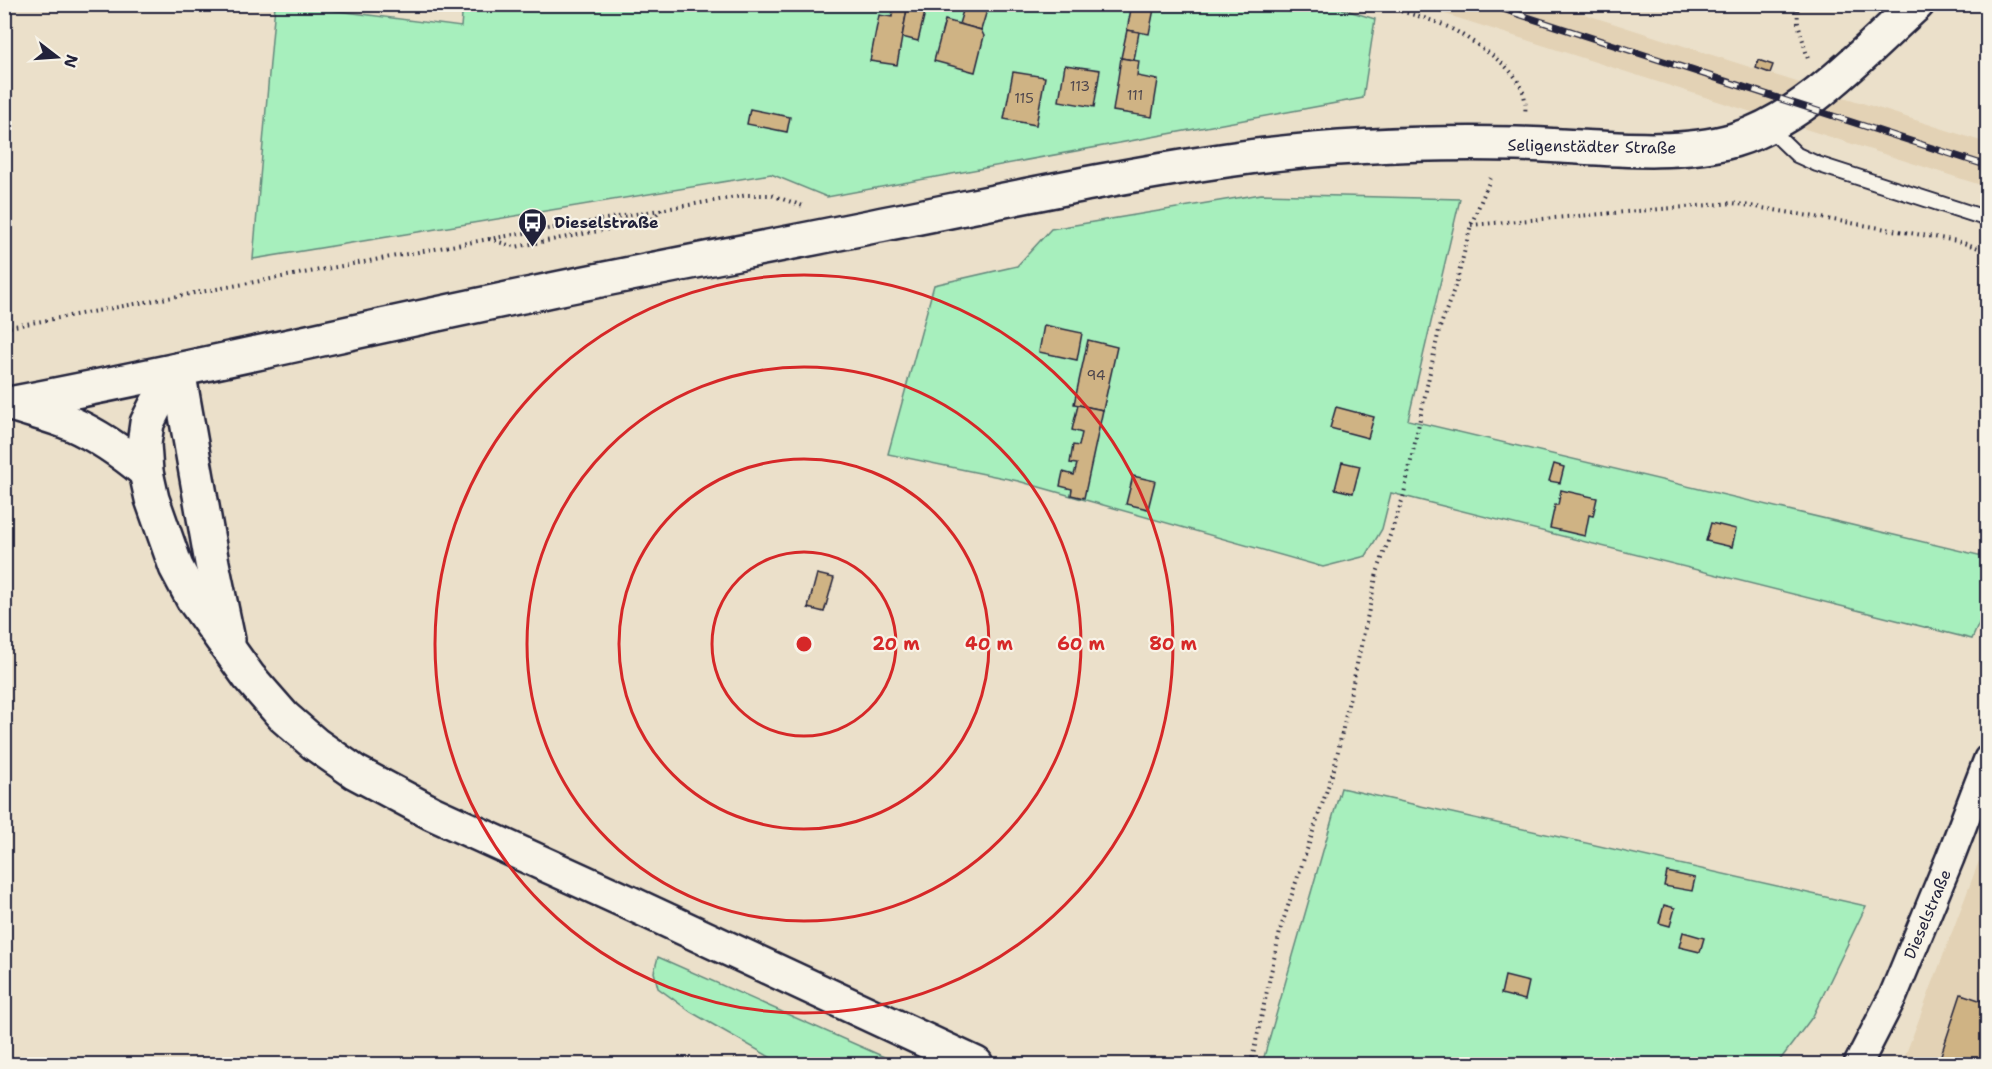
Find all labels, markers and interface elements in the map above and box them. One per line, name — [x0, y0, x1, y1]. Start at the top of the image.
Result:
north arrow — [27, 27, 87, 87]
text: N — [59, 52, 83, 70]
house number: 113 — [1070, 77, 1090, 95]
house number: 111 — [1127, 86, 1143, 104]
house number: 115 — [1014, 89, 1034, 107]
street label: Seligenstädter Straße — [1507, 135, 1677, 158]
bus stop icon: Dieselstraße — [517, 206, 549, 248]
place label: Dieselstraße — [554, 212, 659, 233]
house number: 94 — [1086, 366, 1106, 384]
text: 20 m — [872, 632, 920, 656]
text: 40 m — [965, 632, 1013, 656]
text: 60 m — [1057, 632, 1105, 656]
text: 80 m — [1149, 632, 1197, 656]
centre of rings — [794, 634, 814, 654]
street label: Dieselstraße — [1899, 866, 1956, 962]

